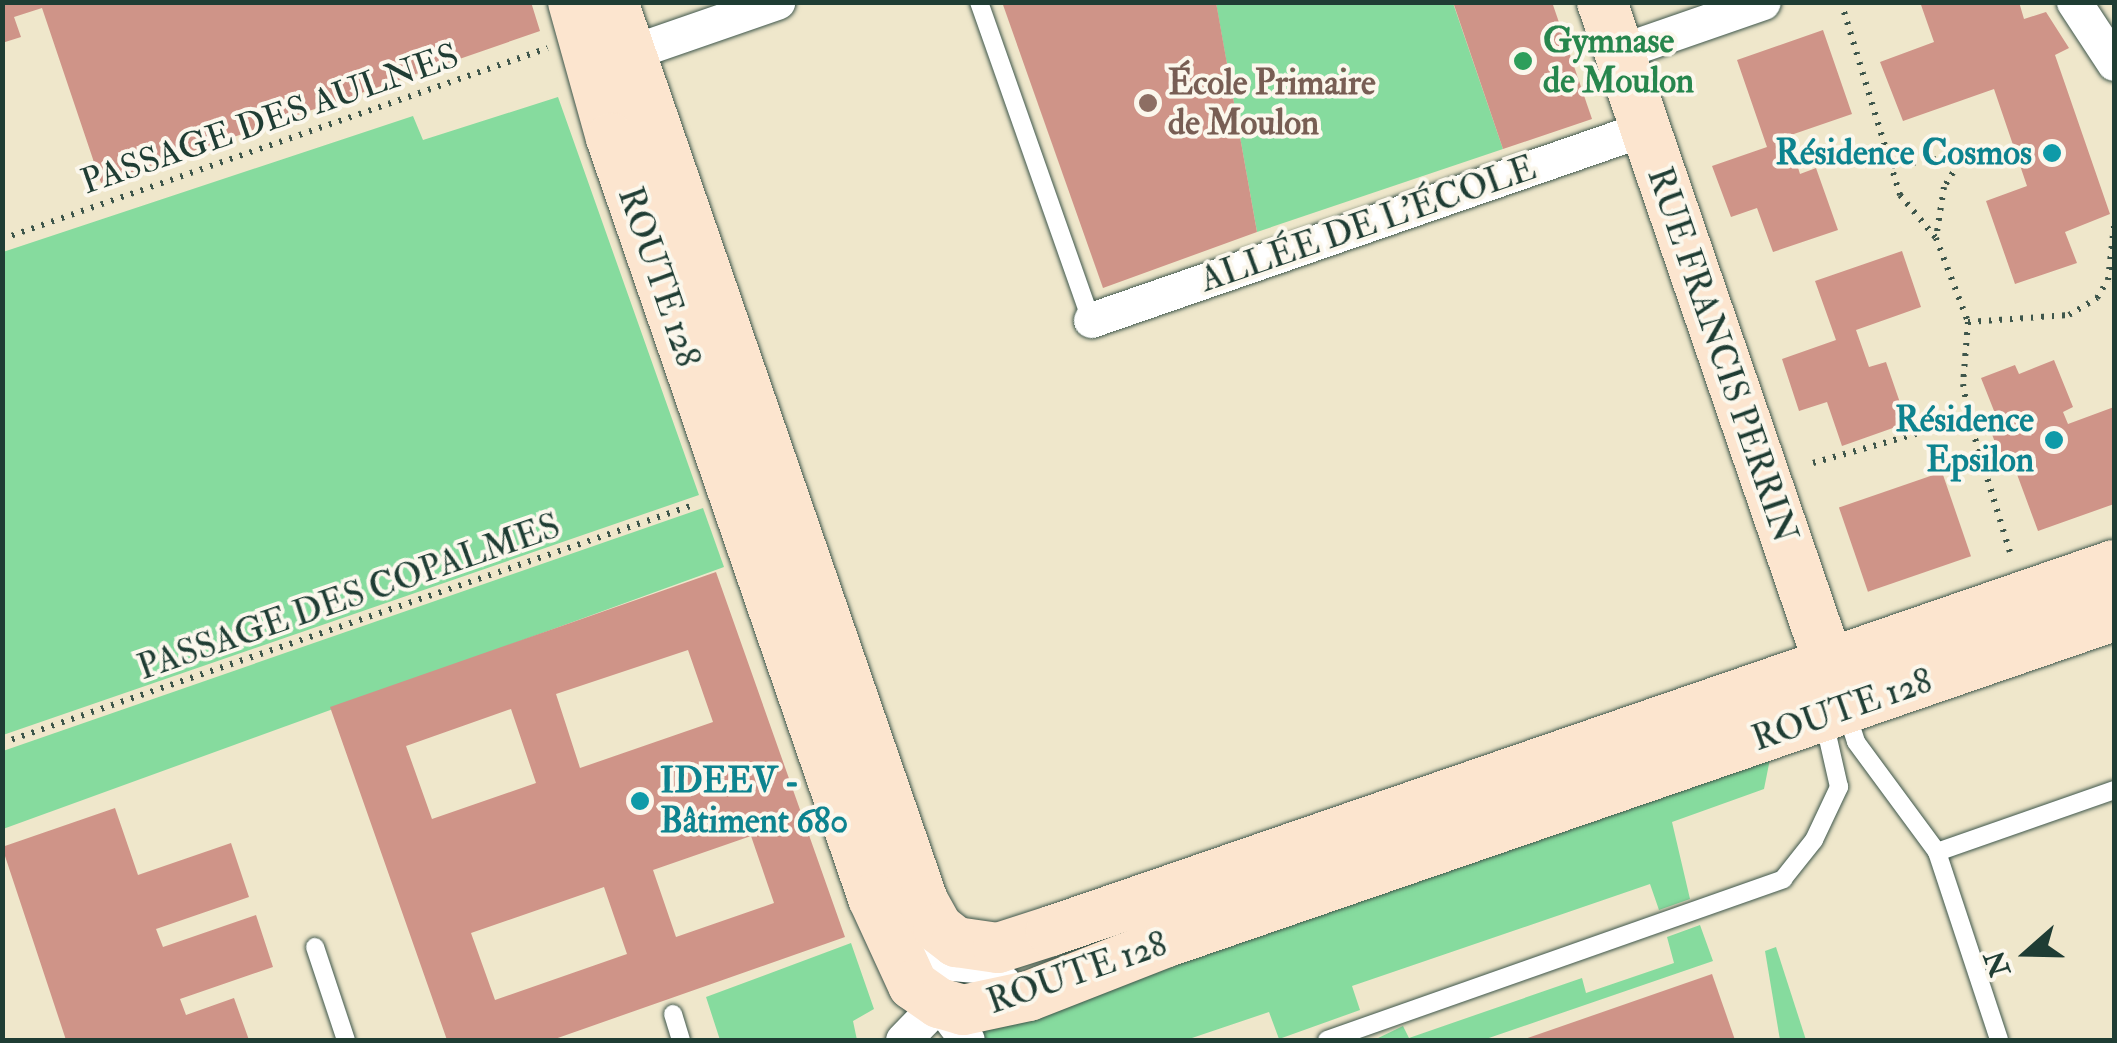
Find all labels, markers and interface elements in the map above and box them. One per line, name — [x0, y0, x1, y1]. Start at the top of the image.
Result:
place label: Gymnase de Moulon — [1543, 20, 1694, 102]
street label: PASSAGE DES AULNES — [76, 35, 464, 203]
marker: Gymnase de Moulon — [1512, 50, 1534, 72]
place label: École Primaire de Moulon — [1168, 62, 1376, 144]
marker: École Primaire de Moulon — [1137, 92, 1159, 114]
place label: Résidence Cosmos — [1775, 132, 2032, 174]
marker: Résidence Cosmos — [2041, 142, 2063, 164]
street label: ALLÉE DE L'ÉCOLE — [1195, 147, 1541, 301]
street label: RUE FRANCIS PERRIN — [1638, 162, 1806, 548]
street label: ROUTE 128 — [609, 182, 709, 372]
place label: Résidence Epsilon — [1895, 399, 2034, 481]
marker: Résidence Epsilon — [2043, 429, 2065, 451]
street label: PASSAGE DES COPALMES — [132, 505, 566, 689]
street label: ROUTE 128 — [1747, 660, 1937, 760]
place label: IDEEV - Bâtiment 680 — [660, 760, 848, 842]
marker: IDEEV - Bâtiment 680 — [629, 790, 651, 812]
north arrow — [1977, 903, 2077, 1003]
street label: ROUTE 128 — [982, 923, 1172, 1023]
text: N — [1978, 946, 2019, 981]

